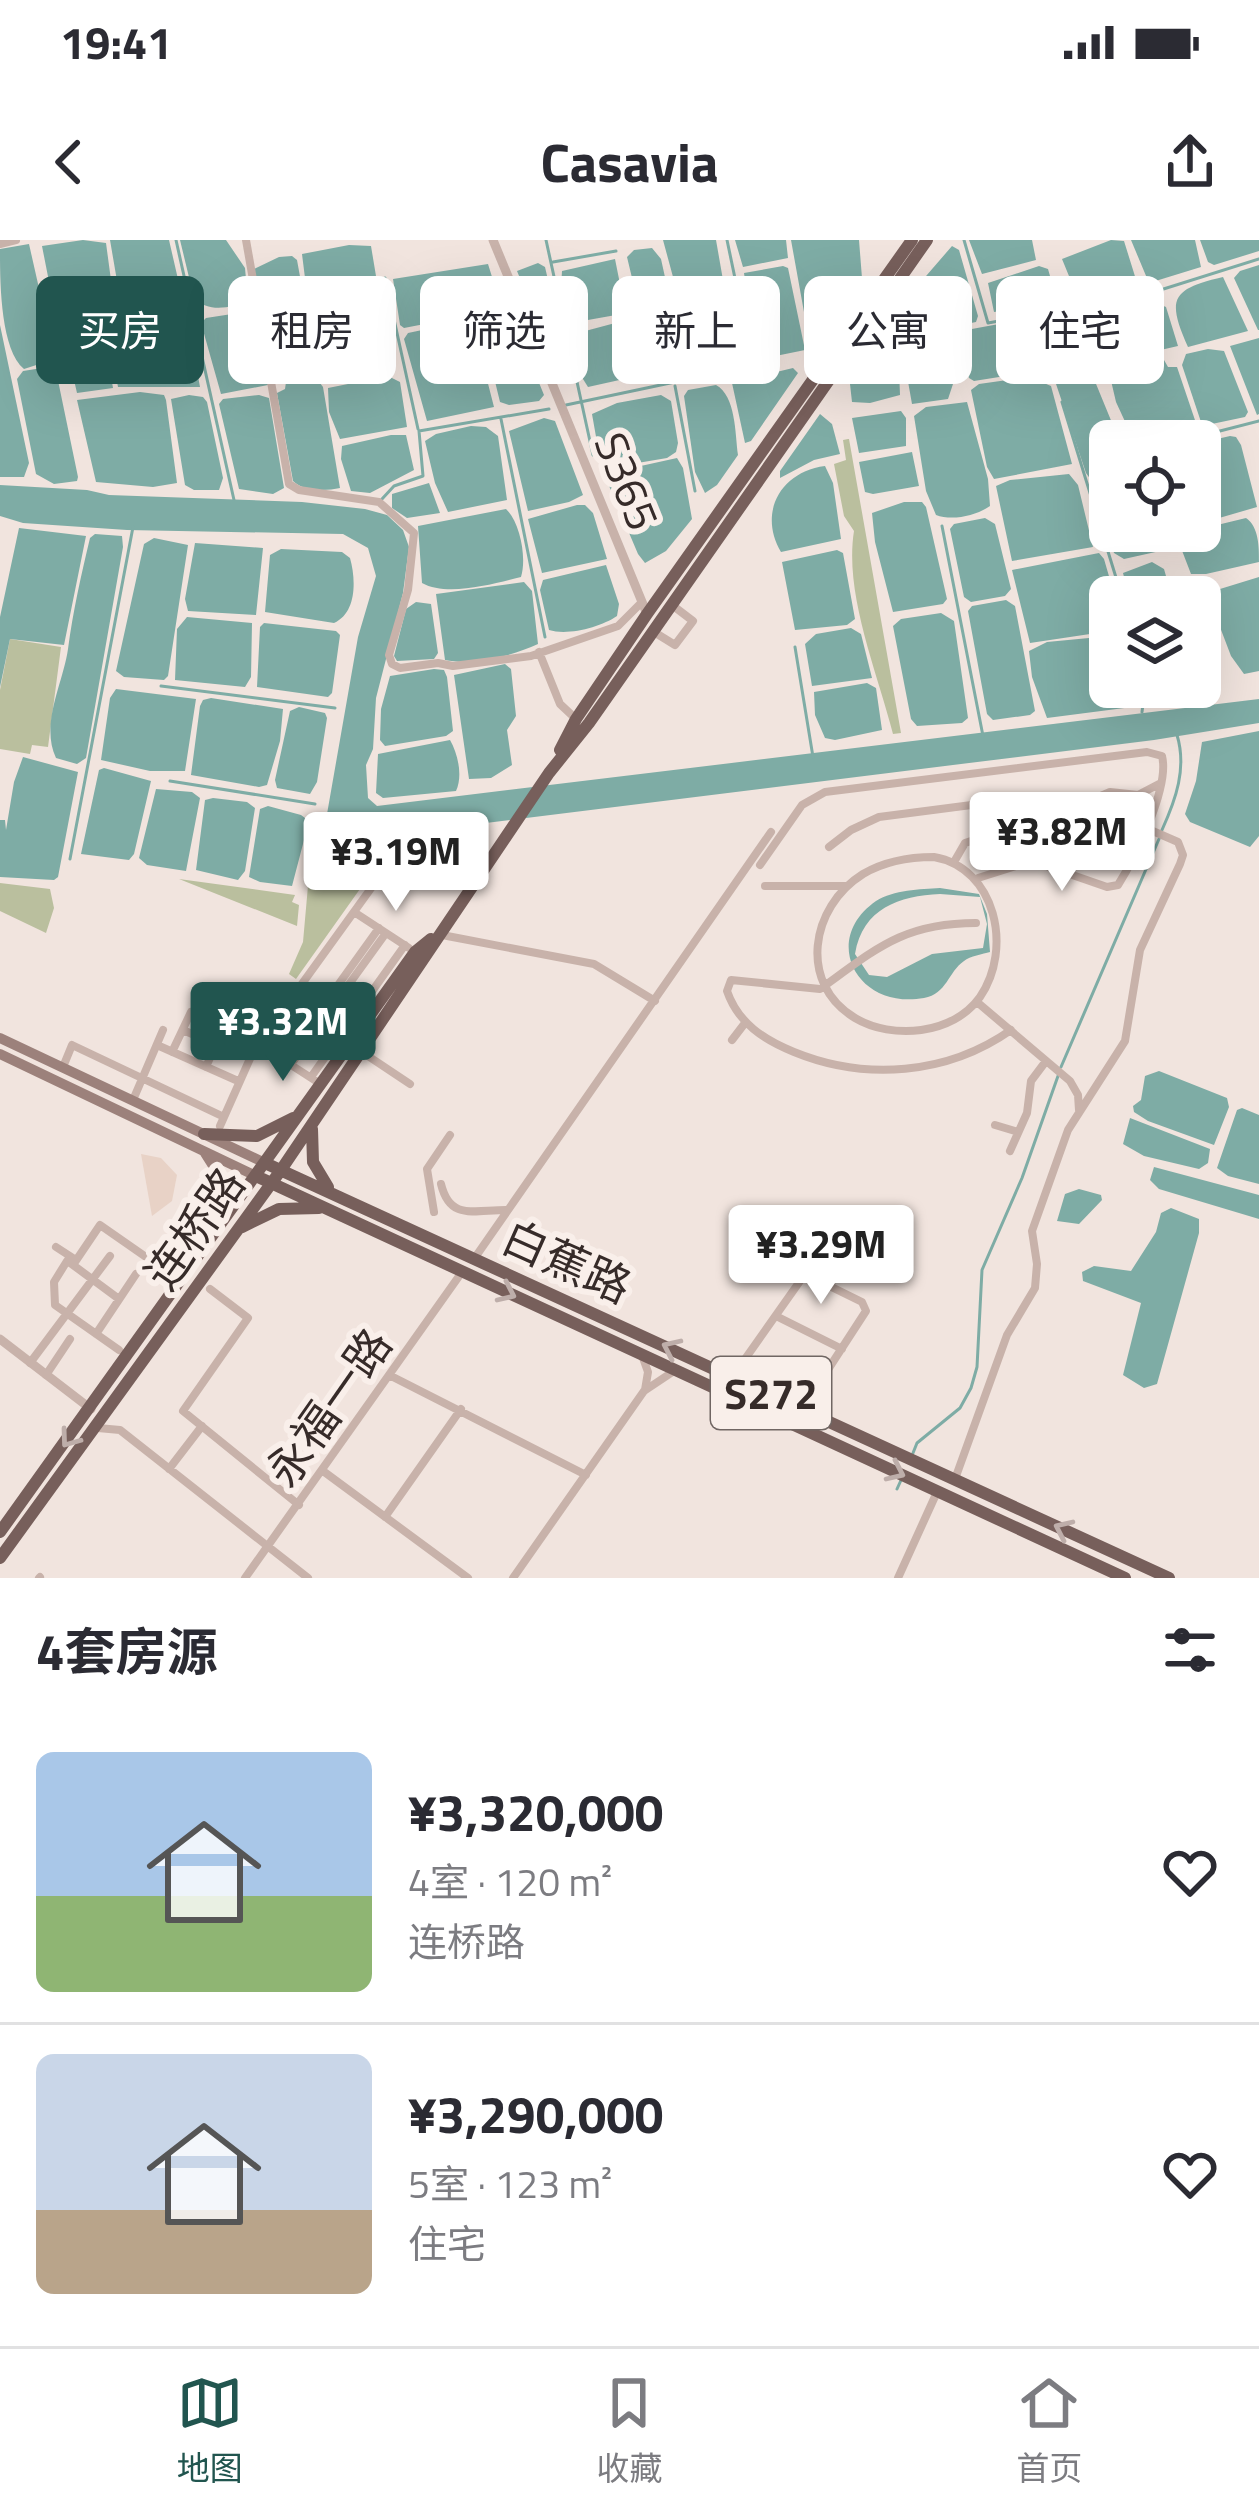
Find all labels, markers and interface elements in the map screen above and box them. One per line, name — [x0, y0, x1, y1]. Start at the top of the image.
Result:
text: 19:41 — [60, 8, 172, 76]
text: Casavia — [540, 121, 719, 203]
icon: back — [36, 129, 102, 195]
icon: share — [1157, 129, 1223, 195]
chip: 买房 — [36, 276, 204, 384]
chip: 租房 — [228, 276, 396, 384]
chip: 筛选 — [420, 276, 588, 384]
chip: 新上 — [612, 276, 780, 384]
chip: 公寓 — [804, 276, 972, 384]
chip: 住宅 — [996, 276, 1164, 384]
map controls — [1089, 420, 1221, 708]
button: locate — [1089, 420, 1221, 552]
street label: S365 — [578, 422, 678, 540]
button: layers — [1089, 576, 1221, 708]
pin: ¥3.82M — [964, 792, 1160, 894]
text: ¥3.82M — [997, 801, 1127, 860]
pin: ¥3.19M — [298, 812, 494, 914]
text: ¥3.19M — [331, 821, 461, 880]
pin: ¥3.32M — [185, 982, 381, 1084]
text: ¥3.32M — [218, 991, 348, 1050]
street label: 连桥路 — [127, 1153, 261, 1303]
street label: 白蕉路 — [491, 1202, 643, 1320]
pin: ¥3.29M — [723, 1205, 919, 1307]
text: ¥3.29M — [756, 1214, 886, 1273]
one-way arrow — [495, 1279, 516, 1302]
street label: 永福一路 — [249, 1314, 407, 1500]
one-way arrow — [662, 1338, 683, 1362]
road number: S272 — [711, 1357, 831, 1429]
one-way arrow — [62, 1426, 84, 1447]
one-way arrow — [884, 1457, 905, 1481]
one-way arrow — [1054, 1520, 1075, 1543]
text: 4套房源 — [36, 1612, 218, 1690]
icon: filters — [1157, 1617, 1223, 1683]
text: ¥3,320,000 — [408, 1773, 663, 1851]
icon: home — [132, 1800, 276, 1944]
icon: heart — [1157, 1839, 1223, 1905]
text: 4室 · 120 m² — [408, 1852, 612, 1911]
text: 连桥路 — [408, 1912, 525, 1971]
text: ¥3,290,000 — [408, 2075, 663, 2153]
icon: home — [132, 2102, 276, 2246]
icon: heart — [1157, 2141, 1223, 2207]
text: 5室 · 123 m² — [408, 2154, 612, 2213]
text: 住宅 — [408, 2214, 486, 2273]
tab: 地图 — [177, 2370, 243, 2493]
tab: 收藏 — [596, 2370, 662, 2493]
tab: 首页 — [1016, 2370, 1082, 2493]

